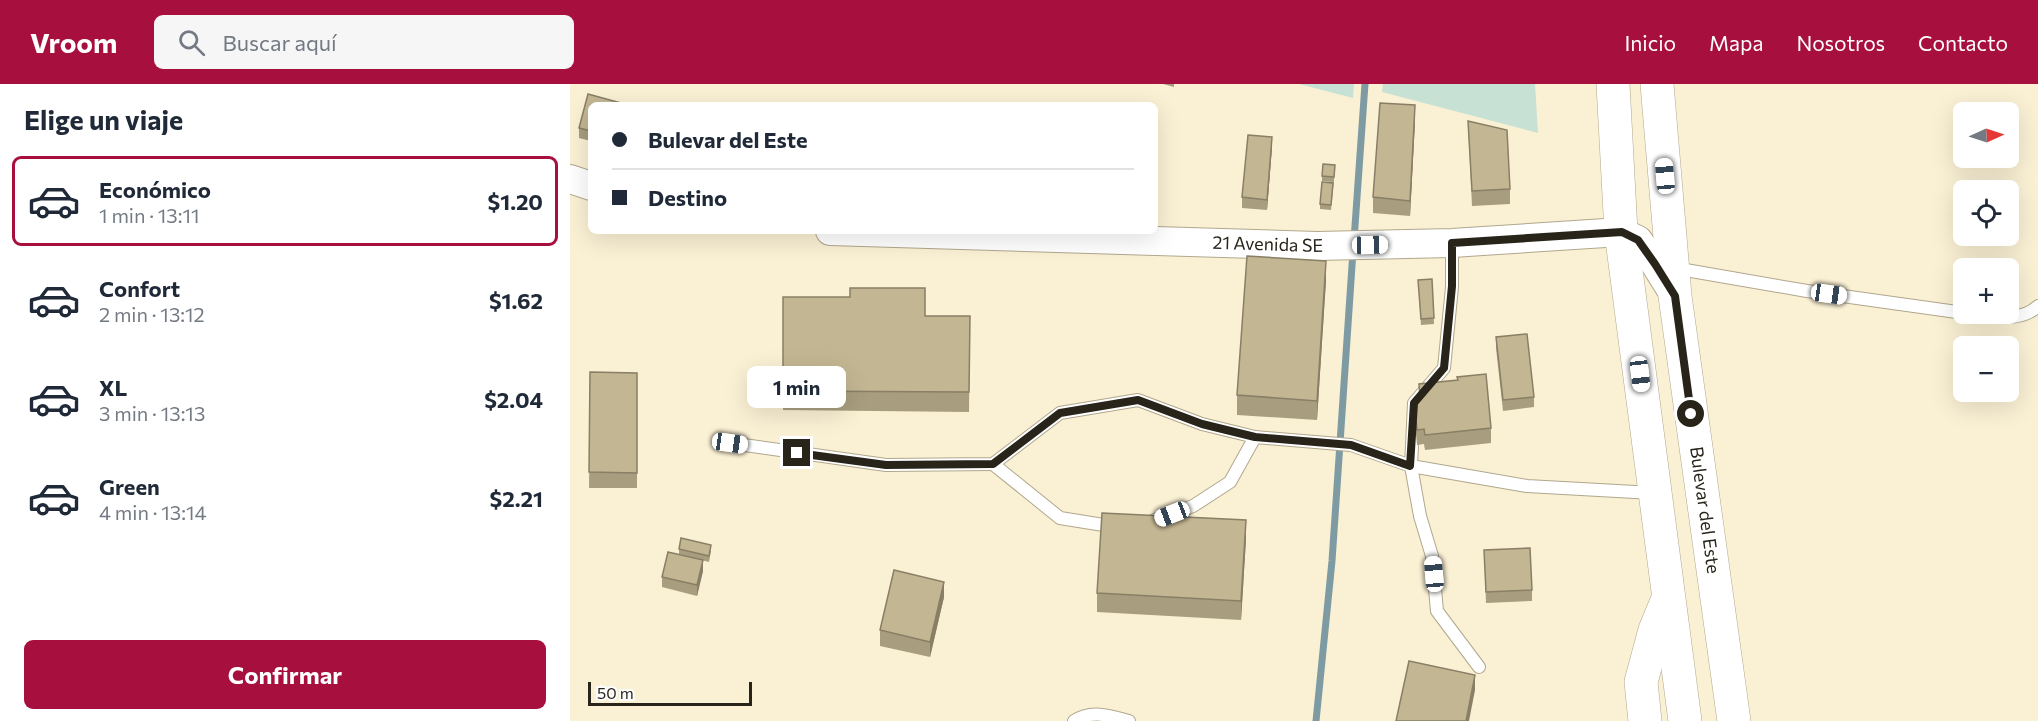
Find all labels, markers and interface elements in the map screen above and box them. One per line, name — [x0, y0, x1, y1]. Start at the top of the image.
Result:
search box — [154, 15, 574, 69]
text: Vroom — [30, 25, 118, 59]
icon: search — [175, 26, 208, 59]
text: Buscar aquí — [223, 29, 337, 56]
text: Inicio — [1624, 30, 1676, 55]
text: Mapa — [1709, 30, 1763, 55]
text: Nosotros — [1796, 30, 1885, 55]
text: Contacto — [1918, 30, 2008, 55]
north arrow — [1953, 102, 2019, 168]
map controls — [1953, 102, 2019, 402]
text: Elige un viaje — [24, 103, 183, 136]
text: Bulevar del Este — [648, 126, 807, 153]
car — [1654, 157, 1676, 195]
icon: car — [27, 174, 81, 228]
text: Económico — [99, 176, 211, 203]
button: locate — [1953, 180, 2019, 246]
text: Destino — [648, 184, 727, 211]
text: $1.20 — [488, 188, 543, 215]
text: 1 min · 13:11 — [99, 203, 200, 227]
street label: 21 Avenida SE — [1212, 231, 1323, 256]
car — [1352, 236, 1388, 254]
button: + — [1953, 258, 2019, 324]
icon: car — [27, 273, 81, 327]
text: Confort — [99, 275, 180, 302]
car — [1810, 283, 1848, 305]
text: $1.62 — [489, 287, 543, 314]
text: 2 min · 13:12 — [99, 302, 205, 326]
button: − — [1953, 336, 2019, 402]
car — [1629, 355, 1651, 393]
callout: 1 min — [748, 366, 846, 408]
icon: car — [27, 372, 81, 426]
text: XL — [99, 374, 127, 401]
text: 1 min — [773, 375, 820, 399]
text: $2.04 — [484, 386, 543, 413]
route start — [1677, 400, 1704, 427]
text: 3 min · 13:13 — [99, 401, 205, 425]
car — [711, 432, 749, 454]
route end — [783, 439, 810, 466]
street label: Bulevar del Este — [1686, 445, 1725, 575]
icon: car — [27, 471, 81, 525]
text: Green — [99, 473, 160, 500]
text: $2.21 — [490, 485, 543, 512]
car — [1152, 499, 1192, 529]
text: 4 min · 13:14 — [99, 500, 207, 524]
car — [1423, 555, 1445, 593]
button: Confirmar — [24, 640, 546, 709]
scale bar — [588, 679, 752, 706]
text: 50 m — [597, 683, 634, 702]

